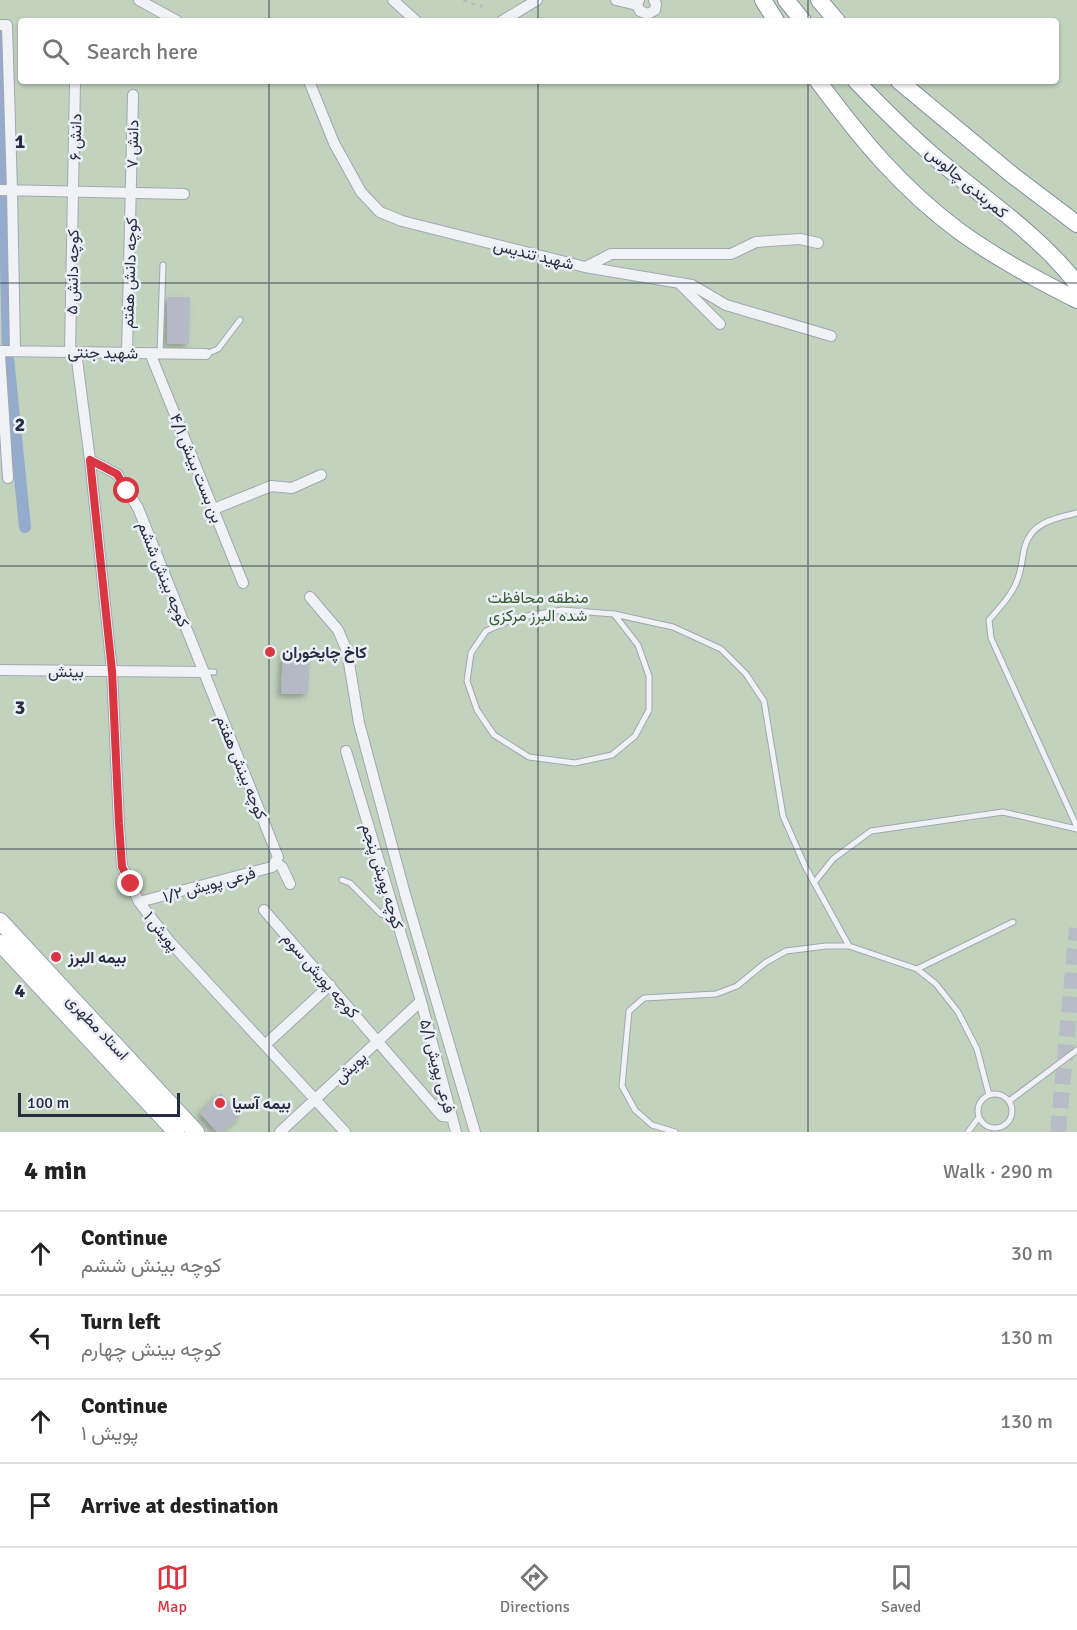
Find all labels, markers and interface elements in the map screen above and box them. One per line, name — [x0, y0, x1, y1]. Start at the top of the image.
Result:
search box — [18, 18, 1059, 84]
icon: search — [39, 35, 72, 68]
text: Search here — [87, 38, 198, 65]
street label: دانش ۶ — [66, 113, 86, 161]
street label: دانش ۷ — [123, 120, 143, 169]
text: 1 — [15, 129, 26, 154]
street label: کمربندی چالوس — [921, 143, 1011, 224]
street label: کوچه دانش هفتم — [118, 217, 143, 329]
street label: کوچه دانش ۵ — [62, 229, 85, 315]
street label: شهید تندیس — [491, 235, 576, 275]
street label: شهید جنتی — [67, 342, 138, 364]
street label: بن بست بینش ۴/۱ — [165, 411, 227, 526]
text: 2 — [15, 412, 25, 437]
route start — [113, 477, 139, 503]
street label: کوچه بینش ششم — [132, 519, 193, 631]
park label: منطقه محافظت شده البرز مرکزی — [487, 588, 589, 626]
place label: کاخ چایخوران — [282, 643, 367, 664]
marker: کاخ چایخوران — [263, 645, 277, 659]
street label: بینش — [48, 662, 84, 682]
text: 3 — [15, 695, 25, 720]
street label: کوچه بینش هفتم — [210, 712, 271, 823]
street label: کوچه پویش پنجم — [356, 821, 408, 932]
street label: فرعی پویش ۱/۲ — [161, 863, 258, 908]
route end — [117, 870, 143, 896]
street label: پویش ۱ — [138, 908, 184, 956]
street label: کوچه پویش سوم — [277, 929, 363, 1023]
place label: بیمه البرز — [67, 948, 126, 968]
marker: بیمه البرز — [49, 950, 63, 964]
text: 4 — [15, 978, 26, 1003]
street label: استاد مطهری — [62, 991, 133, 1065]
street label: فرعی پویش ۵/۱ — [414, 1017, 459, 1116]
street label: پویش — [330, 1047, 372, 1089]
scale bar — [18, 1090, 180, 1118]
text: 100 m — [27, 1093, 69, 1113]
place label: بیمه آسیا — [232, 1094, 291, 1114]
marker: بیمه آسیا — [213, 1096, 227, 1110]
text: 4 min — [24, 1155, 87, 1187]
text: Walk · 290 m — [943, 1159, 1053, 1184]
text: Continue — [81, 1224, 168, 1251]
icon: ahead — [24, 1237, 57, 1270]
text: 30 m — [1011, 1241, 1053, 1266]
text: کوچه بینش ششم — [81, 1253, 221, 1278]
text: Turn left — [81, 1308, 161, 1335]
icon: left — [24, 1321, 57, 1354]
text: 130 m — [1000, 1325, 1053, 1350]
text: کوچه بینش چهارم — [81, 1337, 222, 1362]
text: Continue — [81, 1392, 168, 1419]
icon: ahead — [24, 1405, 57, 1438]
text: 130 m — [1000, 1409, 1053, 1434]
text: پویش ۱ — [81, 1421, 138, 1446]
icon: arrive — [24, 1489, 57, 1522]
text: Arrive at destination — [81, 1492, 278, 1519]
tab: Map — [156, 1561, 189, 1617]
tab: Directions — [500, 1561, 570, 1617]
tab: Saved — [881, 1561, 921, 1617]

